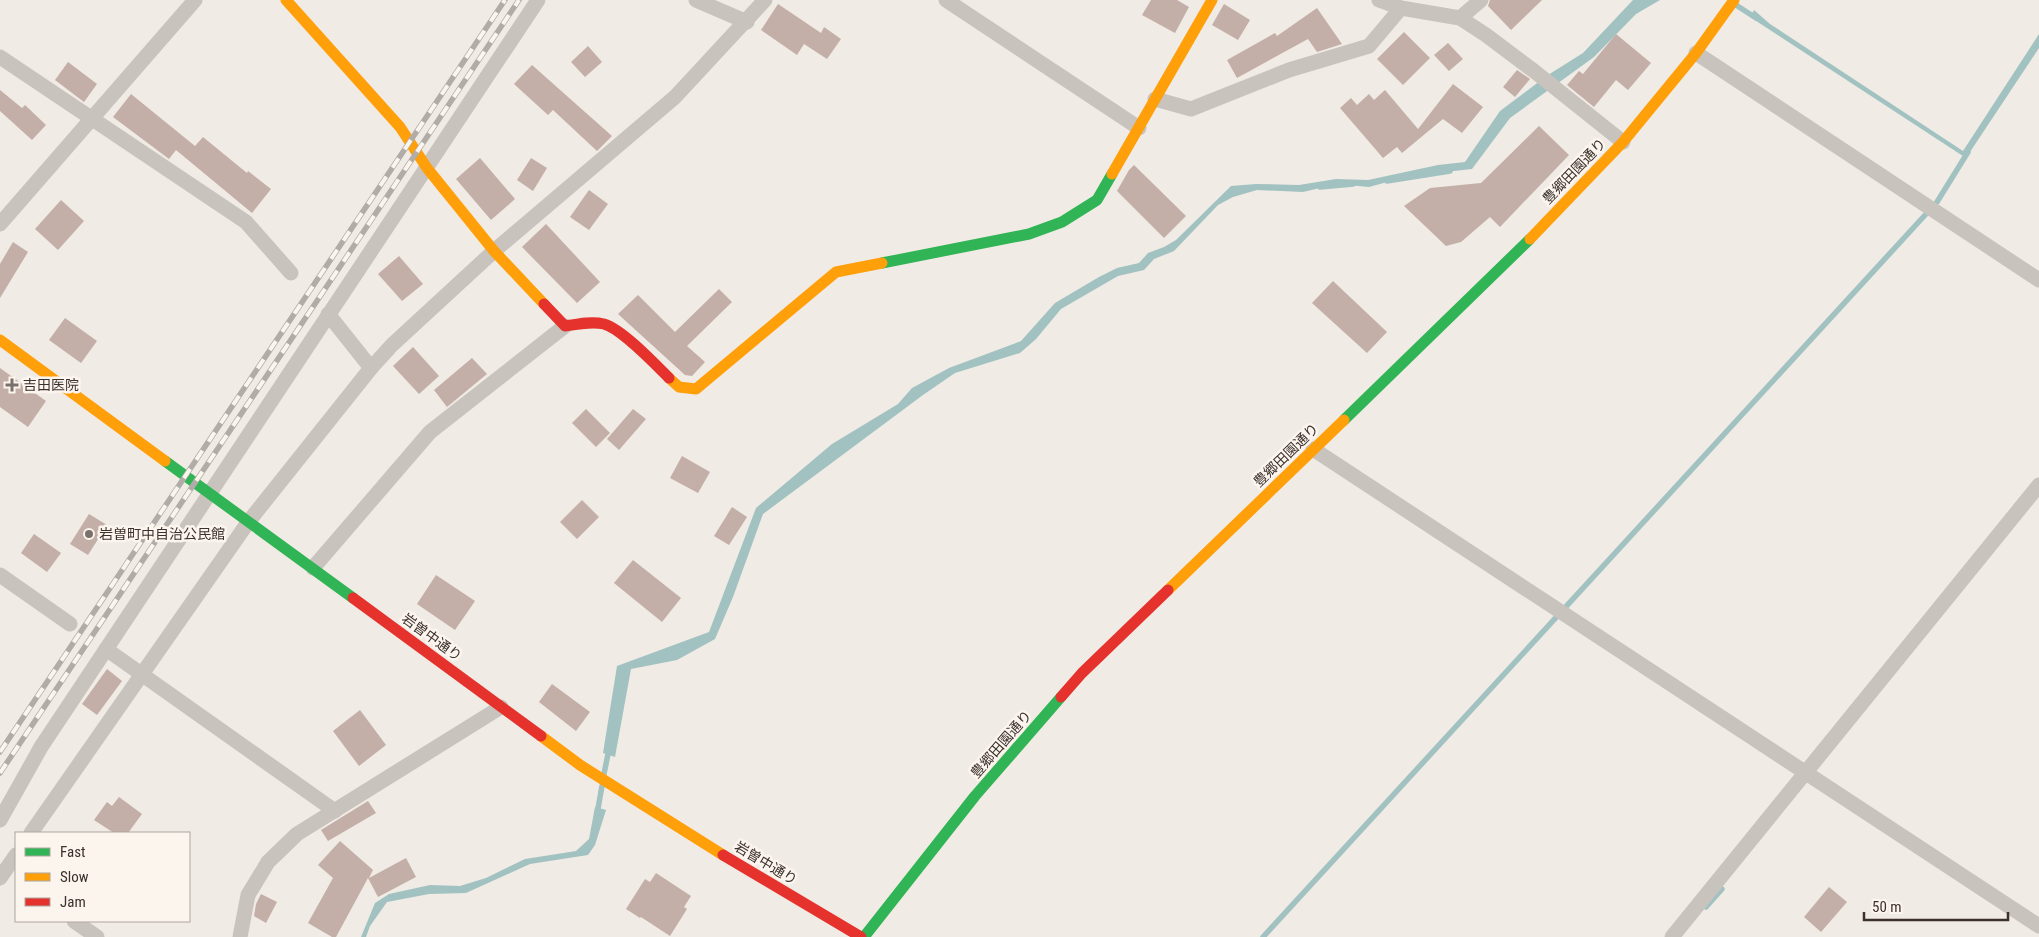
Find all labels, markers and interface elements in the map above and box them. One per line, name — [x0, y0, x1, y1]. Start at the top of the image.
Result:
street label: 豊郷田園通り — [1539, 135, 1609, 207]
place label: 吉田医院 — [23, 377, 79, 393]
marker: 吉田医院 — [5, 378, 19, 392]
street label: 豊郷田園通り — [1250, 420, 1322, 490]
place label: 岩曽町中自治公民館 — [99, 526, 225, 542]
marker: 岩曽町中自治公民館 — [83, 528, 95, 540]
street label: 岩曽中通り — [399, 610, 465, 664]
street label: 豊郷田園通り — [967, 707, 1035, 781]
legend — [15, 832, 190, 922]
street label: 岩曽中通り — [732, 838, 800, 888]
text: Fast — [60, 843, 85, 861]
text: Slow — [60, 868, 89, 886]
scale bar — [1864, 890, 2008, 922]
text: Jam — [60, 893, 86, 911]
text: 50 m — [1872, 898, 1902, 916]

